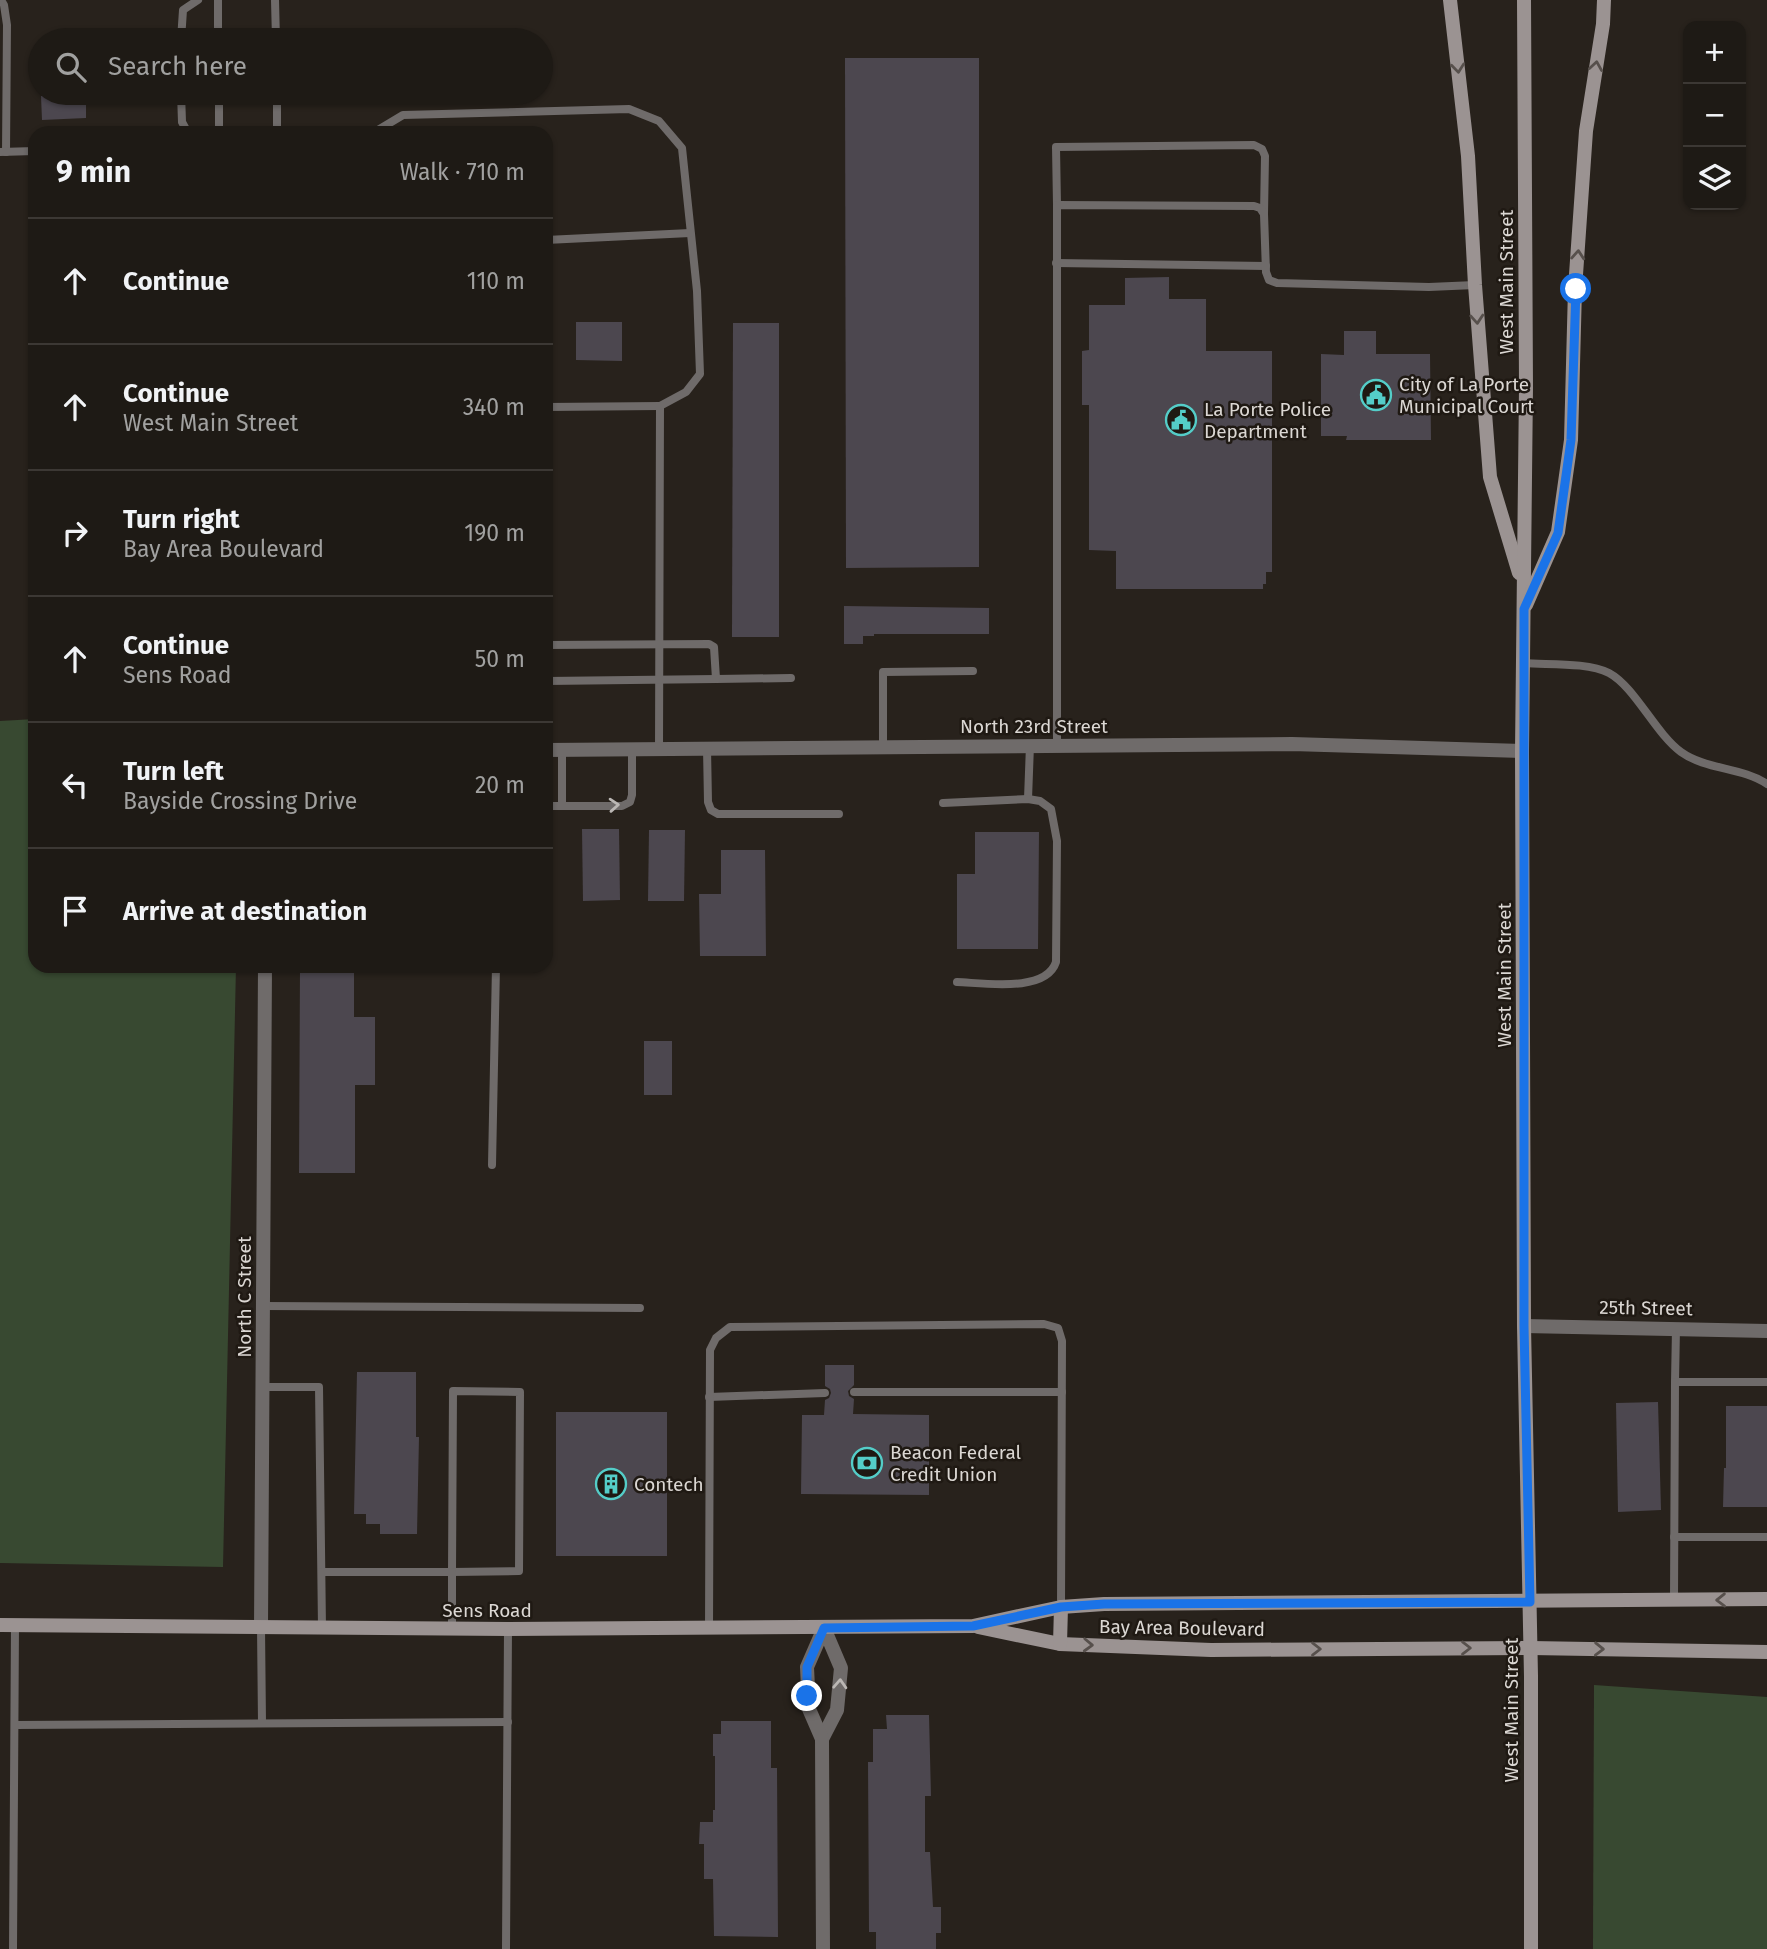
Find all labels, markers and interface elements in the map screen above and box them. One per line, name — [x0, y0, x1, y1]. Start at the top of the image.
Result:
map controls — [1683, 21, 1746, 210]
button: + — [1683, 21, 1746, 84]
search box — [28, 28, 553, 105]
icon: search — [52, 48, 90, 86]
text: Search here — [108, 51, 247, 82]
one-way arrow — [1588, 60, 1603, 72]
one-way arrow — [1450, 62, 1465, 74]
button: − — [1683, 84, 1746, 147]
button: layers — [1683, 147, 1746, 210]
text: 9 min — [56, 154, 131, 190]
text: Walk · 710 m — [400, 158, 525, 186]
street label: West Main Street — [1495, 209, 1518, 354]
one-way arrow — [1570, 250, 1585, 261]
icon: ahead — [56, 262, 94, 300]
text: Continue — [123, 266, 229, 297]
text: 110 m — [467, 267, 525, 295]
route start — [1560, 273, 1591, 304]
one-way arrow — [1469, 314, 1484, 325]
place label: City of La Porte Municipal Court — [1399, 373, 1534, 418]
text: Continue — [123, 378, 229, 409]
public building icon: City of La Porte Municipal Court — [1359, 378, 1393, 412]
icon: ahead — [56, 388, 94, 426]
text: 340 m — [463, 393, 525, 421]
place label: La Porte Police Department — [1204, 398, 1331, 443]
public building icon: La Porte Police Department — [1164, 403, 1198, 437]
text: West Main Street — [123, 409, 298, 437]
text: Turn right — [123, 504, 240, 535]
icon: right — [56, 514, 94, 552]
text: 190 m — [464, 519, 525, 547]
text: Bay Area Boulevard — [123, 535, 324, 563]
text: Continue — [123, 630, 229, 661]
icon: ahead — [56, 640, 94, 678]
text: 50 m — [475, 645, 525, 673]
text: Sens Road — [123, 661, 231, 689]
street label: North 23rd Street — [960, 715, 1108, 738]
text: Turn left — [123, 756, 224, 787]
icon: left — [56, 766, 94, 804]
text: 20 m — [475, 771, 525, 799]
text: Bayside Crossing Drive — [123, 787, 357, 815]
one-way arrow — [609, 798, 620, 813]
icon: arrive — [56, 892, 94, 930]
text: Arrive at destination — [123, 896, 367, 927]
street label: West Main Street — [1493, 902, 1516, 1047]
street label: North C Street — [233, 1236, 256, 1358]
street label: 25th Street — [1599, 1296, 1693, 1320]
place label: Beacon Federal Credit Union — [890, 1441, 1022, 1486]
bank icon: Beacon Federal Credit Union — [850, 1446, 884, 1480]
building icon: Contech — [594, 1467, 628, 1501]
place label: Contech — [634, 1473, 704, 1496]
one-way arrow — [1715, 1592, 1725, 1608]
street label: Sens Road — [442, 1599, 532, 1622]
street label: Bay Area Boulevard — [1099, 1615, 1265, 1641]
street label: West Main Street — [1500, 1637, 1523, 1782]
one-way arrow — [1083, 1638, 1094, 1653]
one-way arrow — [1461, 1640, 1471, 1656]
one-way arrow — [1594, 1641, 1605, 1657]
one-way arrow — [1311, 1642, 1322, 1657]
one-way arrow — [833, 1678, 848, 1689]
route end — [791, 1680, 822, 1711]

